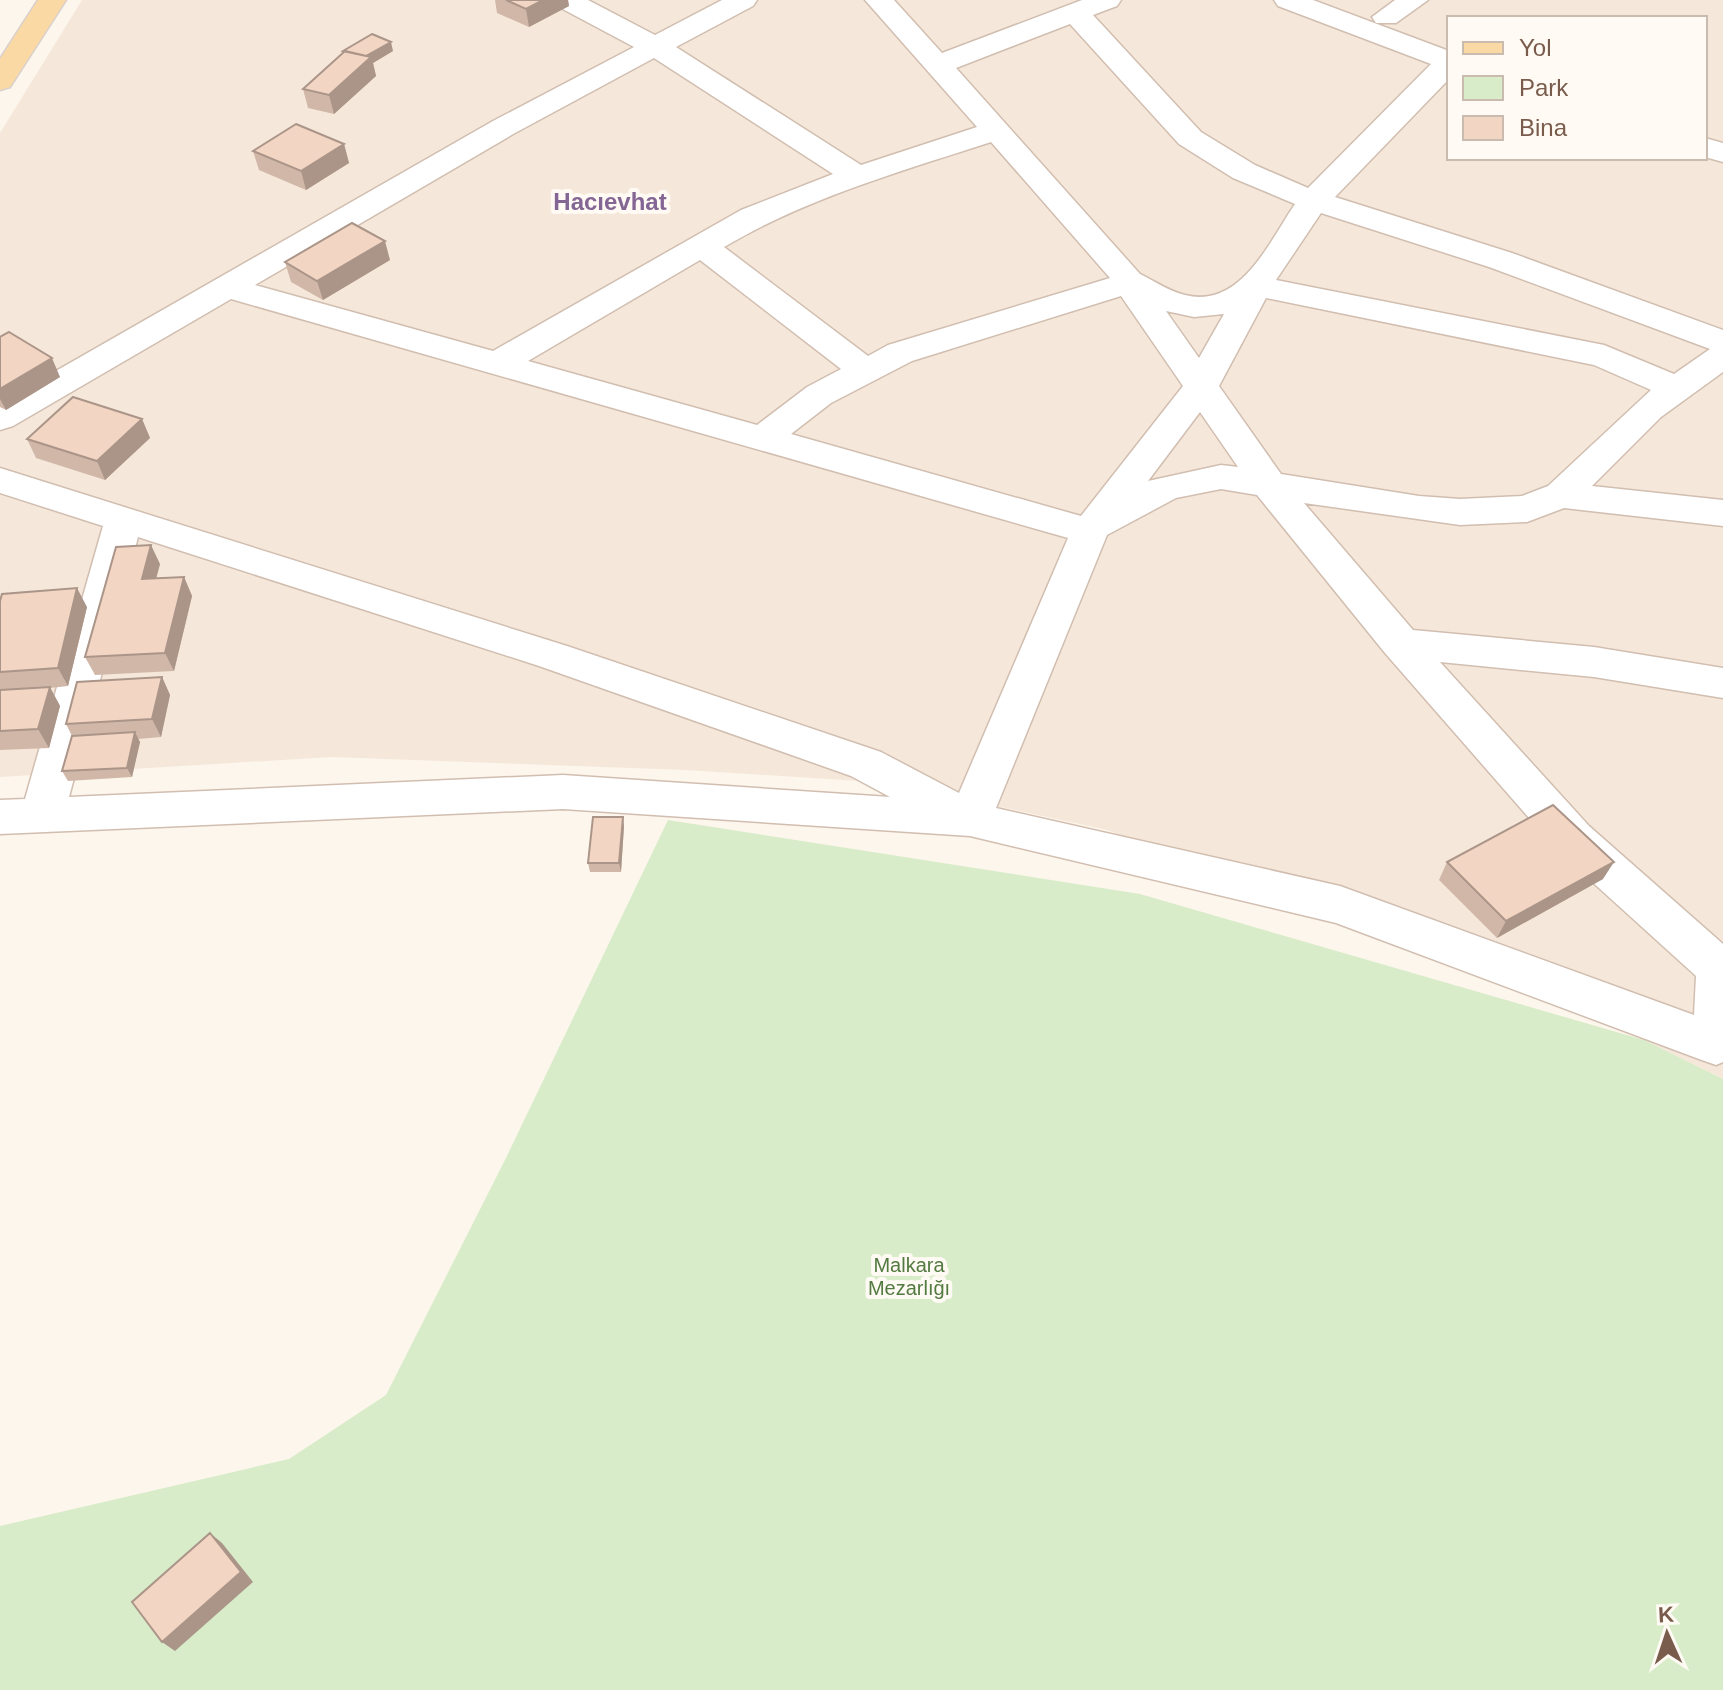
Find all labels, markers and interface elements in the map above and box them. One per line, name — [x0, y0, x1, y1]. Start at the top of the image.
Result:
legend — [1447, 16, 1707, 160]
text: Yol — [1519, 34, 1551, 61]
text: Park — [1519, 74, 1569, 101]
text: Bina — [1519, 114, 1568, 141]
district label: Hacıevhat — [553, 188, 667, 215]
park label: Malkara Mezarlığı — [868, 1254, 950, 1299]
north arrow — [1627, 1594, 1707, 1674]
text: K — [1657, 1602, 1675, 1627]

